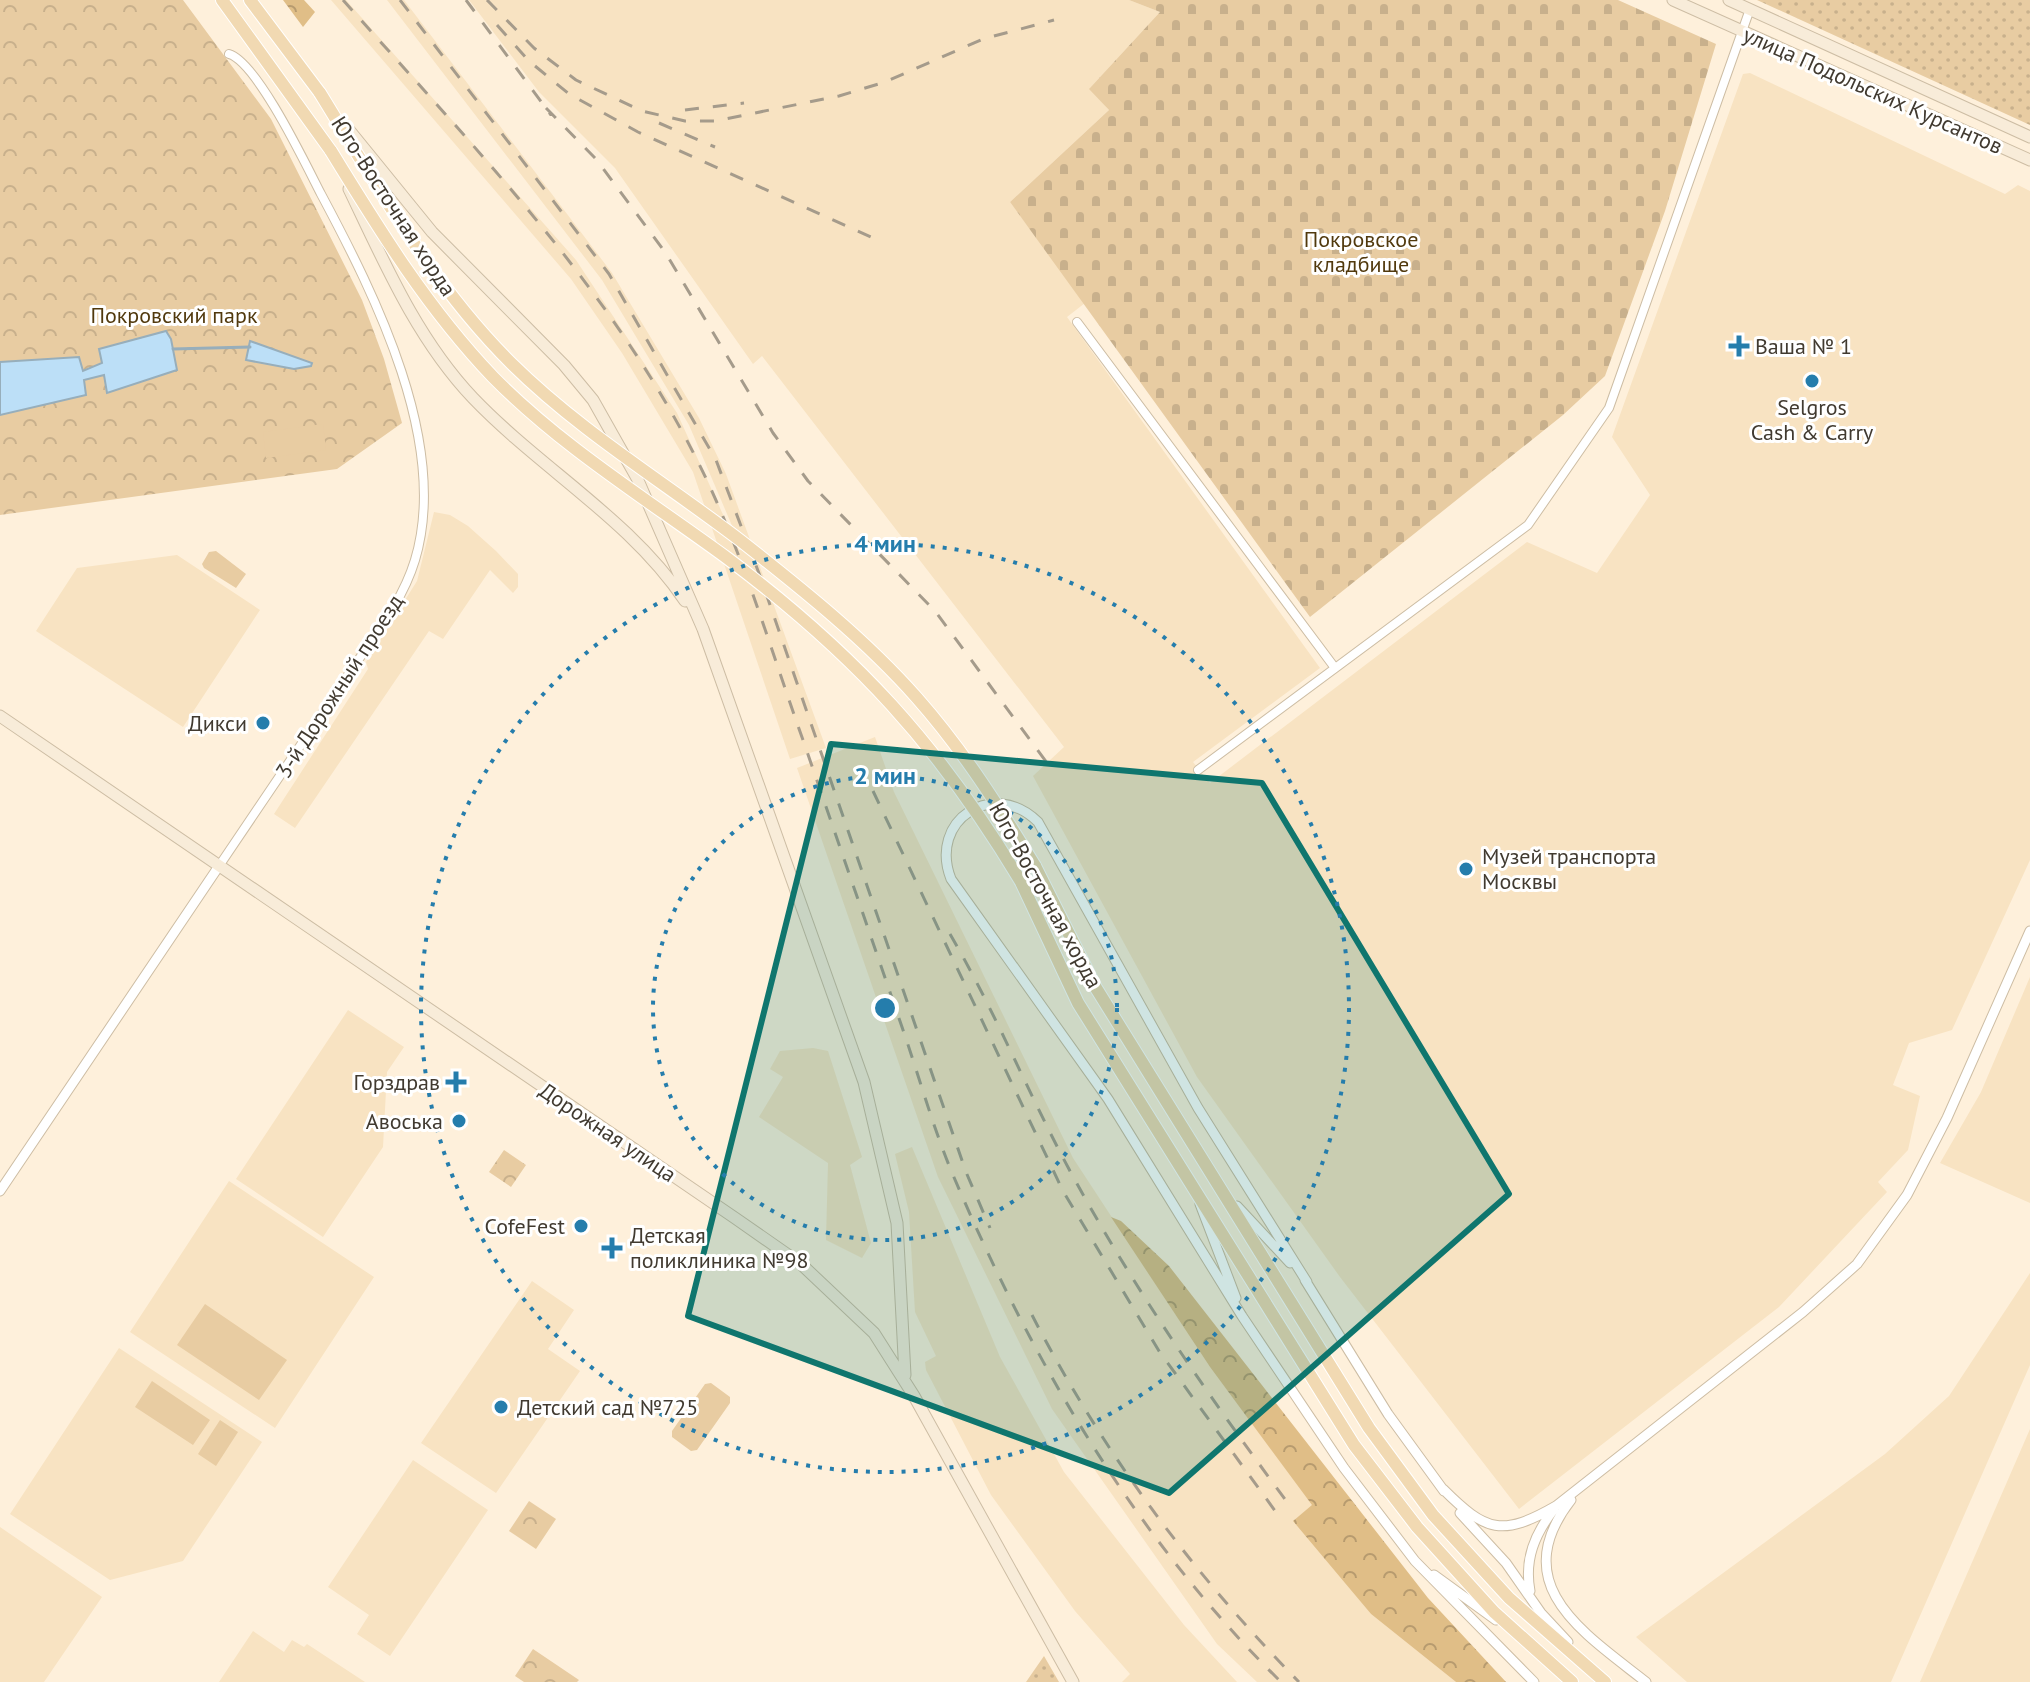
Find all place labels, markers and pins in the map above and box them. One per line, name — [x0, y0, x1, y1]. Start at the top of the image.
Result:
place label: Ваша № 1 — [1755, 332, 1852, 360]
marker: Ваша № 1 — [1730, 337, 1748, 355]
marker: Selgros Cash & Carry — [1803, 372, 1821, 390]
place label: Selgros Cash & Carry — [1751, 393, 1874, 446]
place label: Дикси — [188, 709, 247, 737]
marker: Дикси — [254, 714, 272, 732]
place label: Музей транспорта Москвы — [1482, 842, 1656, 895]
marker: Музей транспорта Москвы — [1457, 860, 1475, 878]
centre of rings — [871, 994, 899, 1022]
place label: Горздрав — [354, 1068, 440, 1096]
marker: Горздрав — [447, 1073, 465, 1091]
place label: Авоська — [366, 1107, 443, 1135]
marker: Авоська — [450, 1112, 468, 1130]
place label: CofeFest — [484, 1212, 566, 1240]
marker: CofeFest — [572, 1217, 590, 1235]
place label: Детская поликлиника №98 — [630, 1221, 808, 1274]
marker: Детская поликлиника №98 — [601, 1237, 623, 1259]
place label: Детский сад №725 — [517, 1393, 698, 1421]
marker: Детский сад №725 — [492, 1398, 510, 1416]

